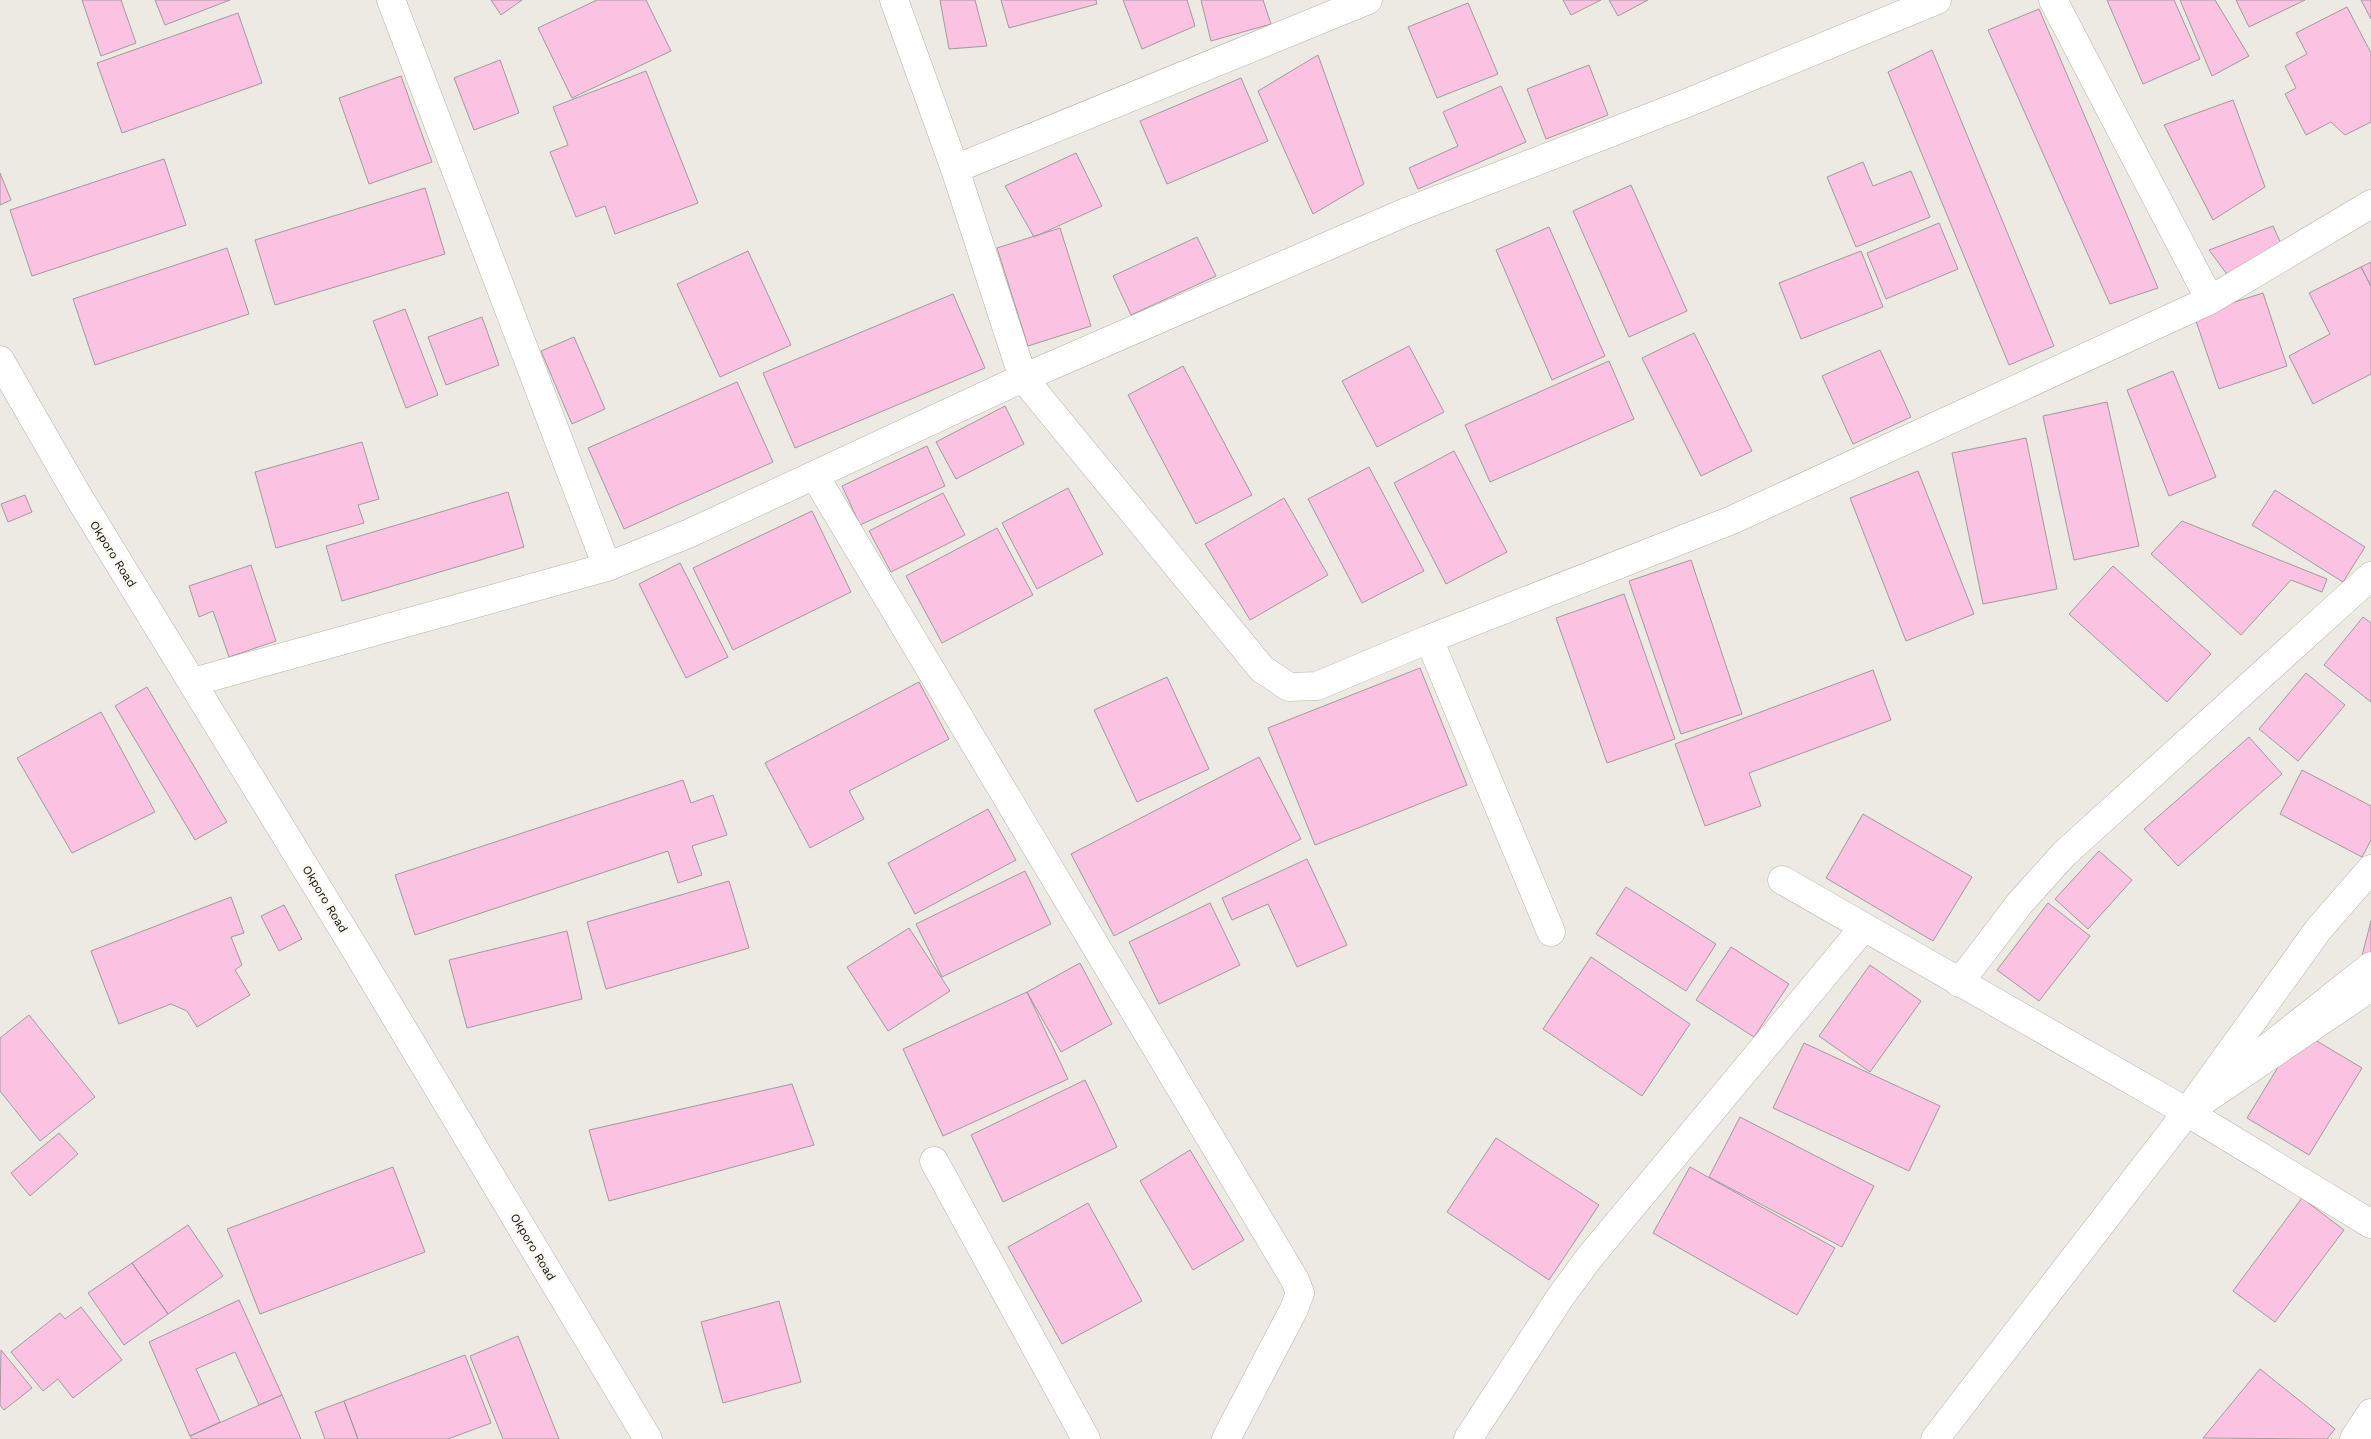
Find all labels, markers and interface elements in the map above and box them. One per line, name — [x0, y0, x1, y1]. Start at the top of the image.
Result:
street label: Okporo Road — [87, 518, 139, 590]
street label: Okporo Road — [299, 863, 351, 935]
street label: Okporo Road — [507, 1211, 559, 1283]

